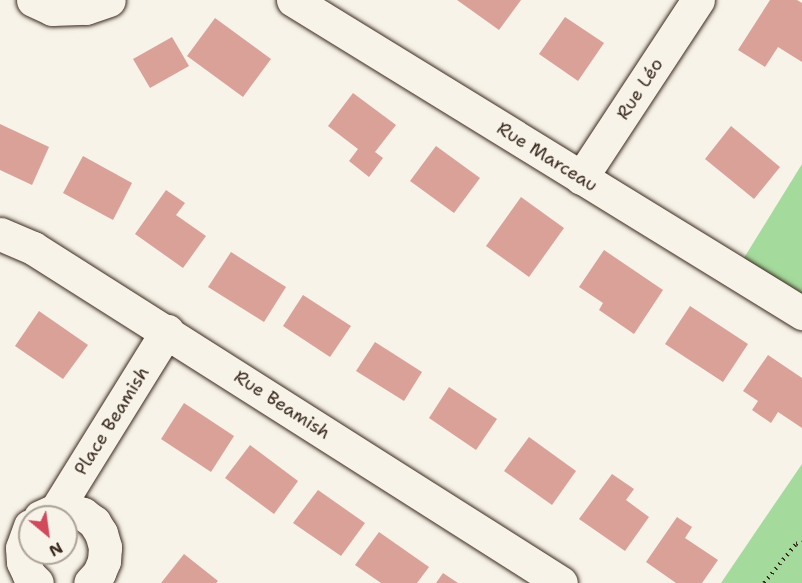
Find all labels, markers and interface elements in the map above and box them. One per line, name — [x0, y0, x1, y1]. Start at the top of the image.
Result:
street label: Rue Léo — [612, 54, 668, 124]
street label: Rue Marceau — [493, 118, 601, 196]
street label: Place Beamish — [70, 363, 154, 479]
street label: Rue Beamish — [230, 366, 334, 444]
north arrow — [18, 505, 78, 565]
text: N — [45, 537, 67, 562]

